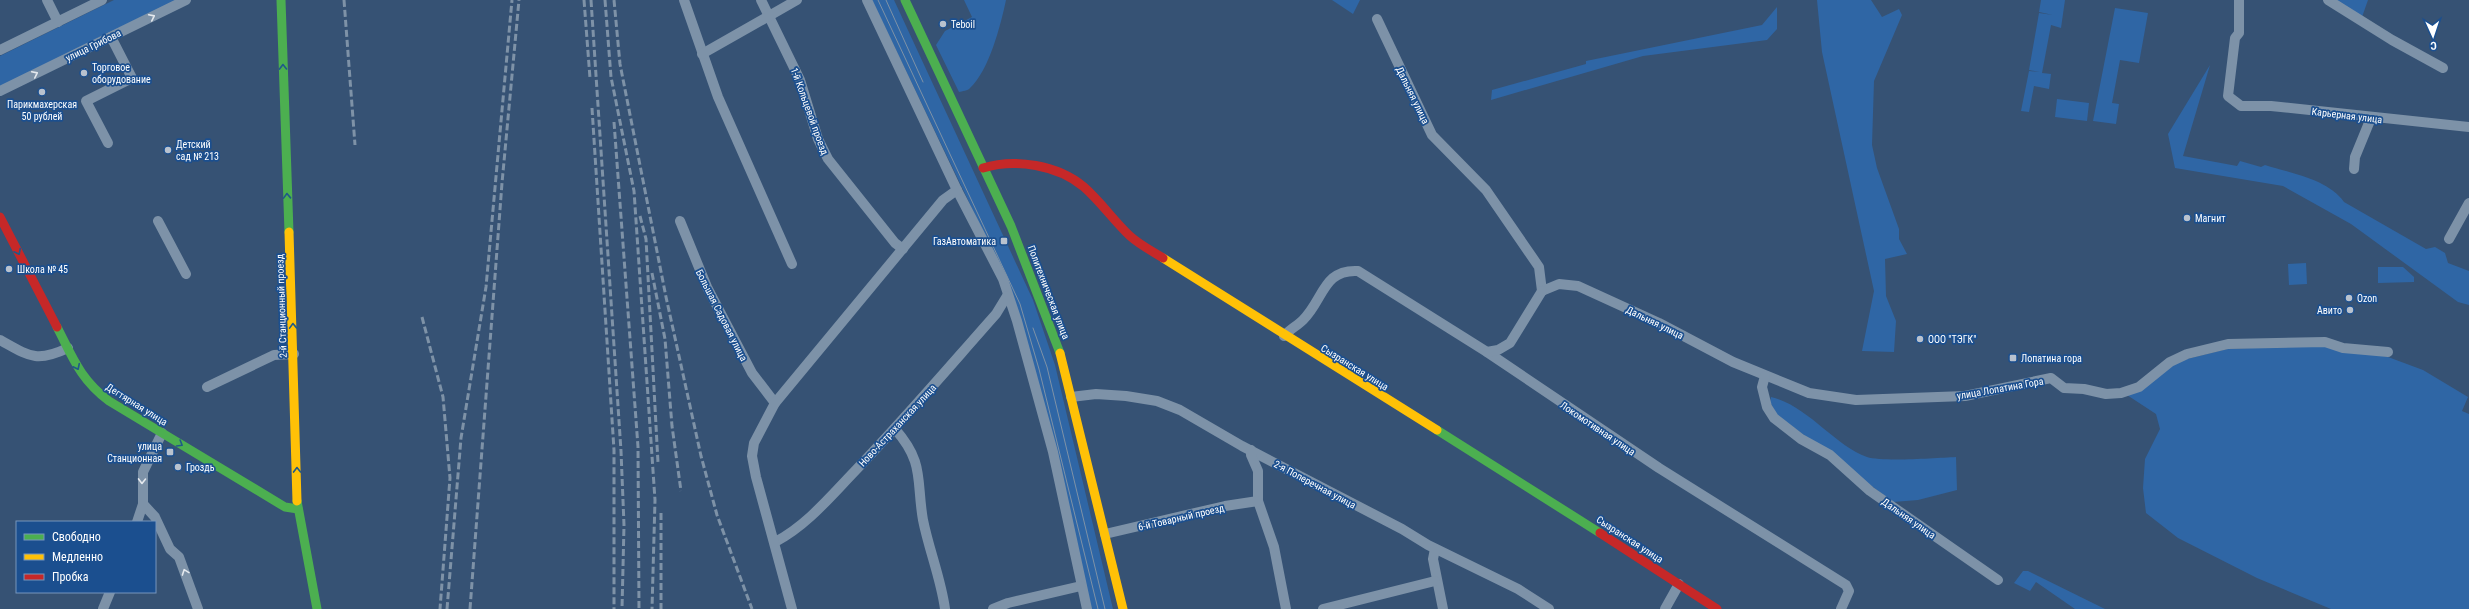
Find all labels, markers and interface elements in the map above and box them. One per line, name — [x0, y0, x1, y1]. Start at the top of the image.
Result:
one-way arrow — [148, 14, 155, 22]
north arrow — [2413, 16, 2453, 56]
marker: Teboil — [938, 19, 948, 29]
place label: Teboil — [951, 19, 975, 30]
street label: улица Грибова — [64, 27, 123, 64]
text: С — [2430, 39, 2437, 52]
place label: Торговое оборудование — [92, 62, 151, 85]
one-way arrow — [279, 64, 287, 70]
street label: Дальняя улица — [1394, 65, 1431, 126]
street label: 1-й Кольцевой проезд — [789, 66, 831, 157]
marker: Торговое оборудование — [79, 68, 89, 78]
one-way arrow — [31, 71, 38, 79]
marker: Парикмахерская 50 рублей — [37, 87, 47, 97]
place label: Парикмахерская 50 рублей — [7, 99, 77, 122]
street label: Карьерная улица — [2311, 106, 2383, 125]
place label: Детский сад № 213 — [176, 139, 219, 162]
marker: Детский сад № 213 — [163, 145, 173, 155]
one-way arrow — [283, 193, 292, 199]
marker: Магнит — [2182, 213, 2192, 223]
place label: Магнит — [2195, 213, 2226, 224]
place label: ГазАвтоматика — [933, 236, 996, 247]
marker: ГазАвтоматика — [999, 236, 1009, 246]
street label: Политехническая улица — [1026, 244, 1072, 341]
one-way arrow — [13, 247, 21, 255]
street label: 2-й Станционный проезд — [274, 253, 289, 358]
marker: Школа № 45 — [4, 264, 14, 274]
place label: Школа № 45 — [17, 264, 68, 275]
street label: Большая Садовая улица — [694, 268, 750, 363]
marker: Ozon — [2344, 293, 2354, 303]
place label: Ozon — [2357, 293, 2377, 304]
street label: Дальняя улица — [1624, 304, 1685, 341]
place label: Авито — [2317, 305, 2342, 316]
marker: Авито — [2345, 305, 2355, 315]
one-way arrow — [288, 323, 297, 329]
marker: ООО "ТЭГК" — [1915, 334, 1925, 344]
place label: ООО "ТЭГК" — [1928, 334, 1976, 345]
street label: Сызранская улица — [1319, 342, 1391, 393]
marker: Лопатина гора — [2008, 353, 2018, 363]
place label: Лопатина гора — [2021, 353, 2082, 364]
one-way arrow — [72, 363, 80, 371]
street label: улица Лопатина Гора — [1956, 375, 2044, 402]
street label: Дегтярная улица — [104, 381, 170, 428]
street label: Ново-Астраханская улица — [857, 382, 938, 469]
street label: Локомотивная улица — [1558, 399, 1637, 458]
one-way arrow — [176, 439, 183, 447]
place label: улица Станционная — [107, 441, 162, 464]
marker: улица Станционная — [165, 447, 175, 457]
street label: 2-я Поперечная улица — [1272, 458, 1358, 511]
marker: Гроздь — [173, 462, 183, 472]
place label: Гроздь — [186, 462, 215, 473]
one-way arrow — [293, 467, 301, 473]
one-way arrow — [138, 478, 146, 484]
street label: Дальняя улица — [1880, 496, 1938, 541]
street label: 6-й Товарный проезд — [1137, 502, 1226, 533]
street label: Сызранская улица — [1594, 514, 1665, 565]
legend — [16, 521, 156, 593]
text: Свободно — [52, 530, 101, 544]
text: Медленно — [52, 550, 103, 564]
one-way arrow — [181, 569, 189, 576]
text: Пробка — [52, 570, 89, 584]

